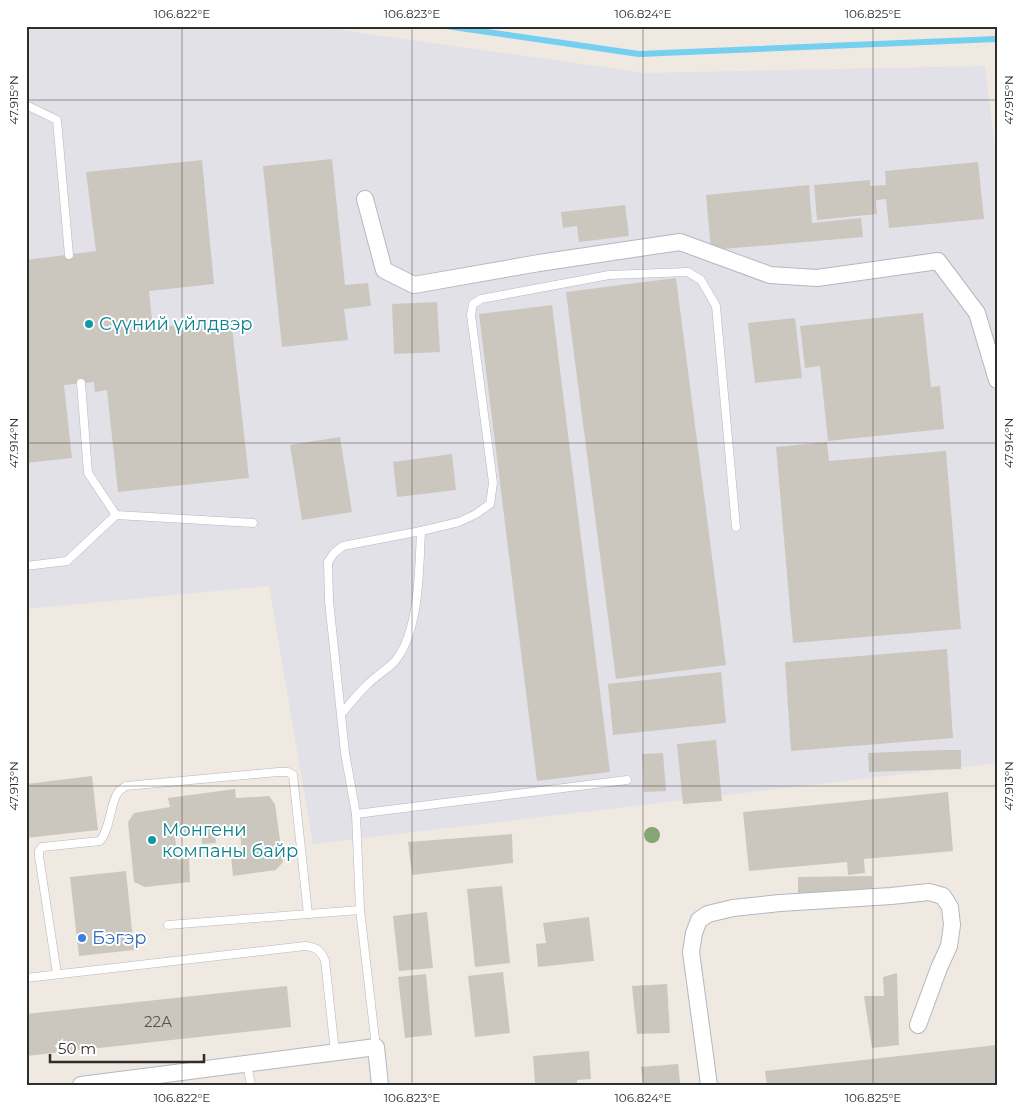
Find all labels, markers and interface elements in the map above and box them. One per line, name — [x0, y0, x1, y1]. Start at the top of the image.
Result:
text: 106.822°E — [154, 6, 210, 21]
text: 106.823°E — [384, 6, 440, 21]
text: 106.824°E — [614, 6, 672, 21]
text: 106.825°E — [845, 6, 901, 21]
text: 47.915°N — [6, 75, 21, 125]
text: 47.915°N — [1001, 75, 1016, 125]
place label: Сүүний үйлдвэр — [99, 313, 253, 335]
marker: Сүүний үйлдвэр — [83, 318, 95, 330]
text: 47.914°N — [6, 418, 21, 468]
text: 47.914°N — [1001, 418, 1016, 468]
text: 47.913°N — [6, 761, 21, 811]
text: 47.913°N — [1001, 761, 1016, 811]
place label: Монгени компаны байр — [162, 819, 298, 862]
marker: Монгени компаны байр — [146, 834, 158, 846]
place label: Бэгэр — [92, 927, 147, 949]
marker: Бэгэр — [76, 932, 88, 944]
house number: 22А — [144, 1012, 172, 1031]
scale bar — [50, 1031, 204, 1063]
text: 50 m — [58, 1039, 96, 1058]
text: 106.822°E — [154, 1090, 210, 1105]
text: 106.823°E — [384, 1090, 440, 1105]
text: 106.824°E — [614, 1090, 672, 1105]
text: 106.825°E — [845, 1090, 901, 1105]

